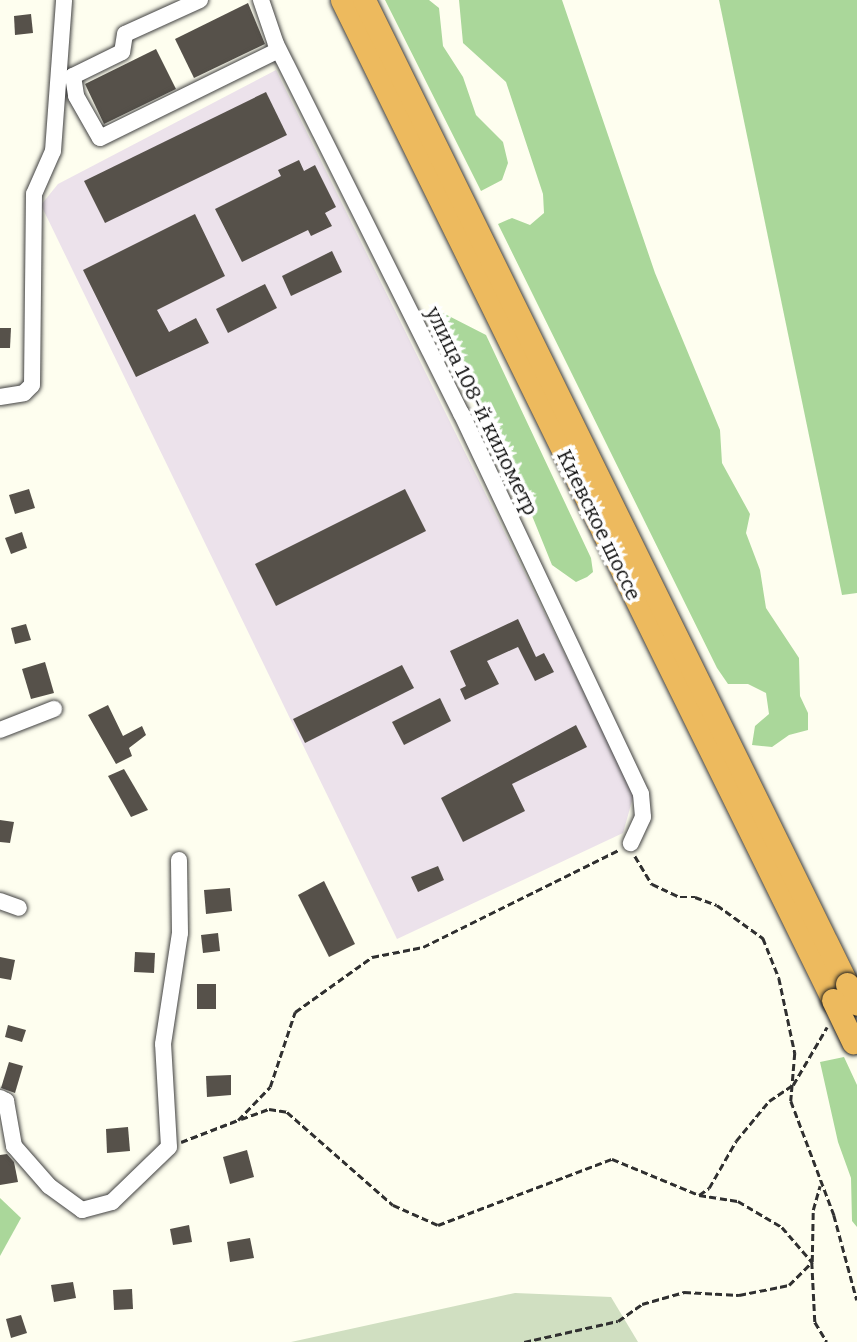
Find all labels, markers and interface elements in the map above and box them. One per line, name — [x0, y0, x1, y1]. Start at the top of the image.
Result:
street label: улица 108-й километр — [420, 303, 544, 519]
street label: Киевское шоссе — [552, 446, 646, 604]

